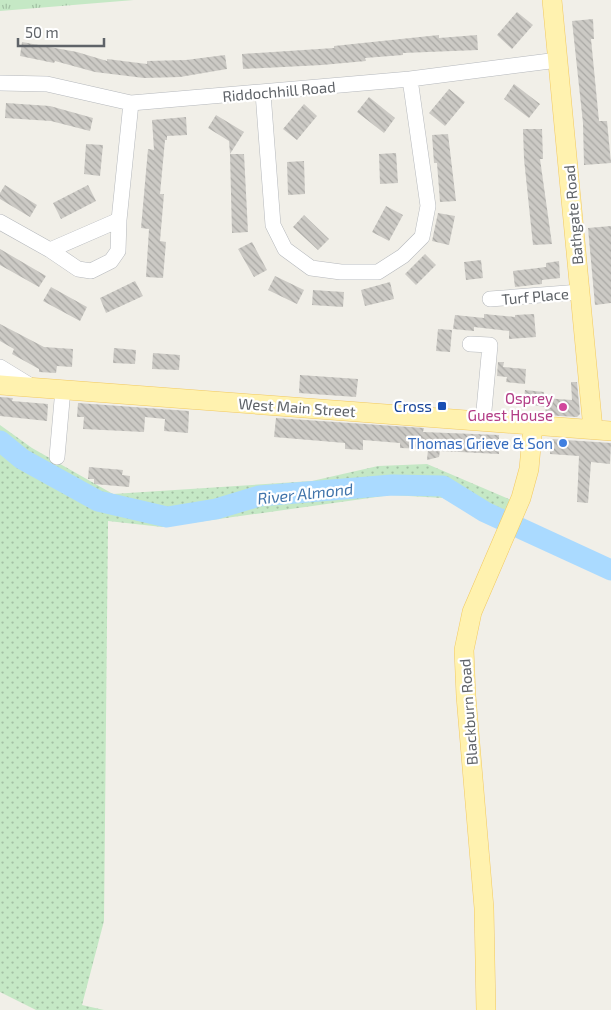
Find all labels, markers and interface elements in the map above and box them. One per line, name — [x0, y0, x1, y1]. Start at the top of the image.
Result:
scale bar — [18, 15, 104, 47]
text: 50 m — [25, 23, 59, 41]
street label: Riddochhill Road — [222, 77, 336, 105]
street label: Bathgate Road — [560, 164, 586, 266]
street label: Turf Place — [501, 284, 569, 308]
place label: Osprey Guest House — [468, 389, 553, 424]
street label: West Main Street — [238, 394, 357, 420]
place label: Cross — [394, 397, 432, 415]
marker: Cross — [436, 400, 448, 412]
marker: Osprey Guest House — [557, 401, 569, 413]
place label: Thomas Grieve & Son — [408, 434, 553, 452]
marker: Thomas Grieve & Son — [557, 437, 569, 449]
water label: River Almond — [256, 479, 354, 507]
street label: Blackburn Road — [455, 658, 481, 766]

